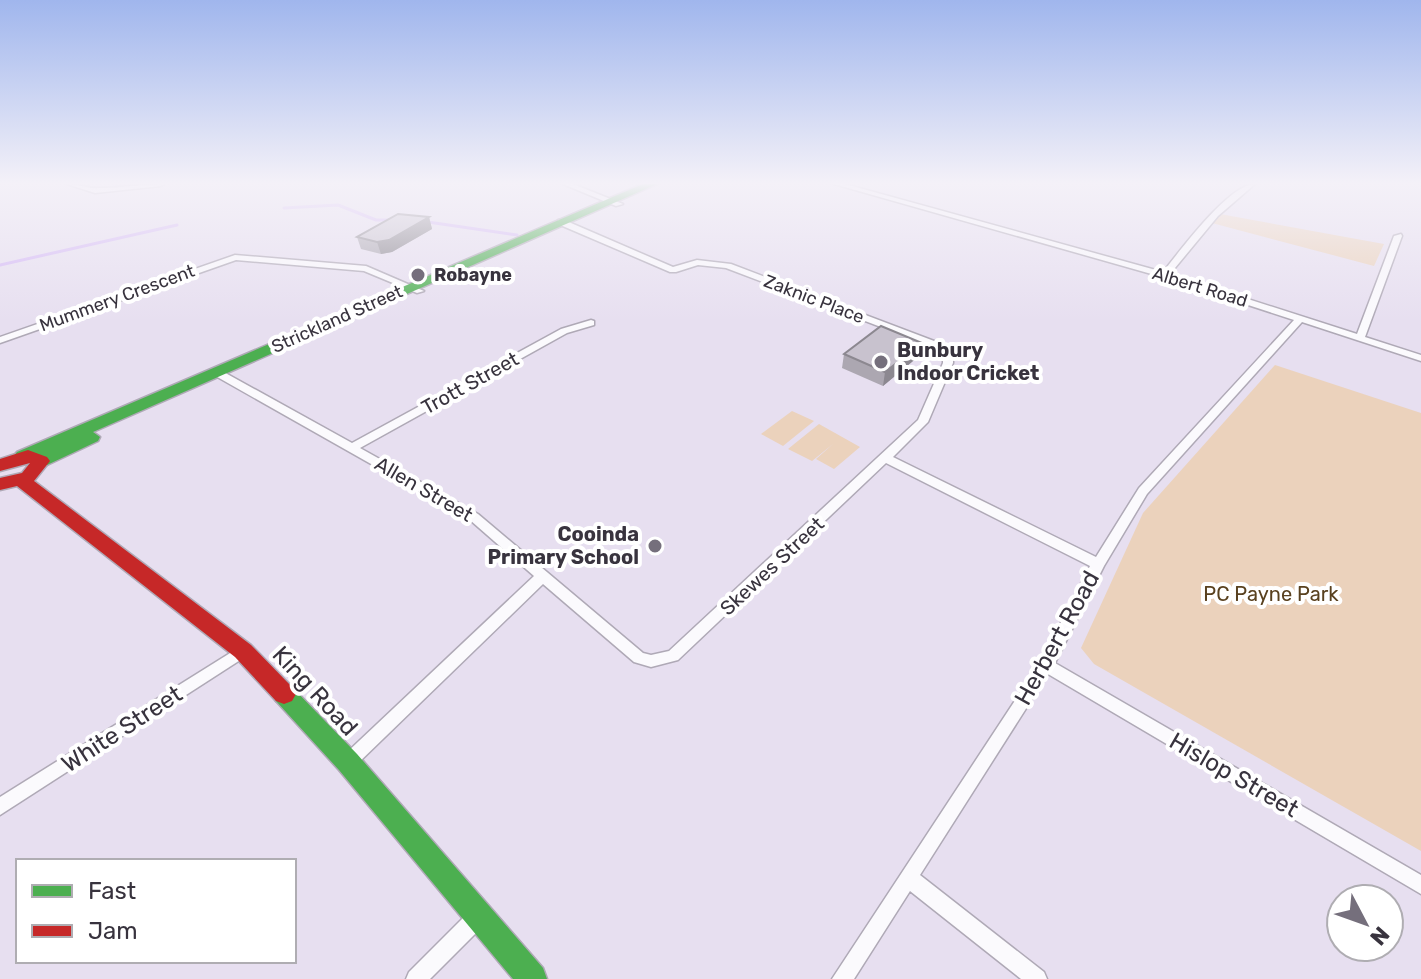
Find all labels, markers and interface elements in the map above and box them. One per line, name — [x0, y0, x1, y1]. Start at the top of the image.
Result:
street label: Mummery Crescent — [36, 260, 198, 336]
street label: Albert Road — [1150, 262, 1250, 312]
place label: Robayne — [434, 264, 512, 286]
marker: Robayne — [409, 266, 427, 284]
street label: Zaknic Place — [761, 270, 867, 328]
street label: Strickland Street — [268, 280, 406, 358]
place label: Bunbury Indoor Cricket — [897, 338, 1039, 385]
street label: Trott Street — [417, 346, 523, 419]
marker: Bunbury Indoor Cricket — [872, 353, 890, 371]
street label: Allen Street — [371, 451, 477, 527]
street label: Skewes Street — [715, 512, 829, 620]
place label: Cooinda Primary School — [488, 522, 639, 569]
marker: Cooinda Primary School — [646, 537, 664, 555]
street label: Herbert Road — [1009, 566, 1105, 710]
park label: PC Payne Park — [1203, 582, 1339, 606]
street label: King Road — [267, 641, 363, 741]
street label: White Street — [57, 680, 187, 778]
street label: Hislop Street — [1164, 727, 1304, 823]
legend — [16, 859, 296, 963]
text: Fast — [88, 877, 136, 905]
north arrow — [1325, 883, 1405, 963]
text: Jam — [88, 917, 138, 945]
text: N — [1364, 921, 1395, 951]

